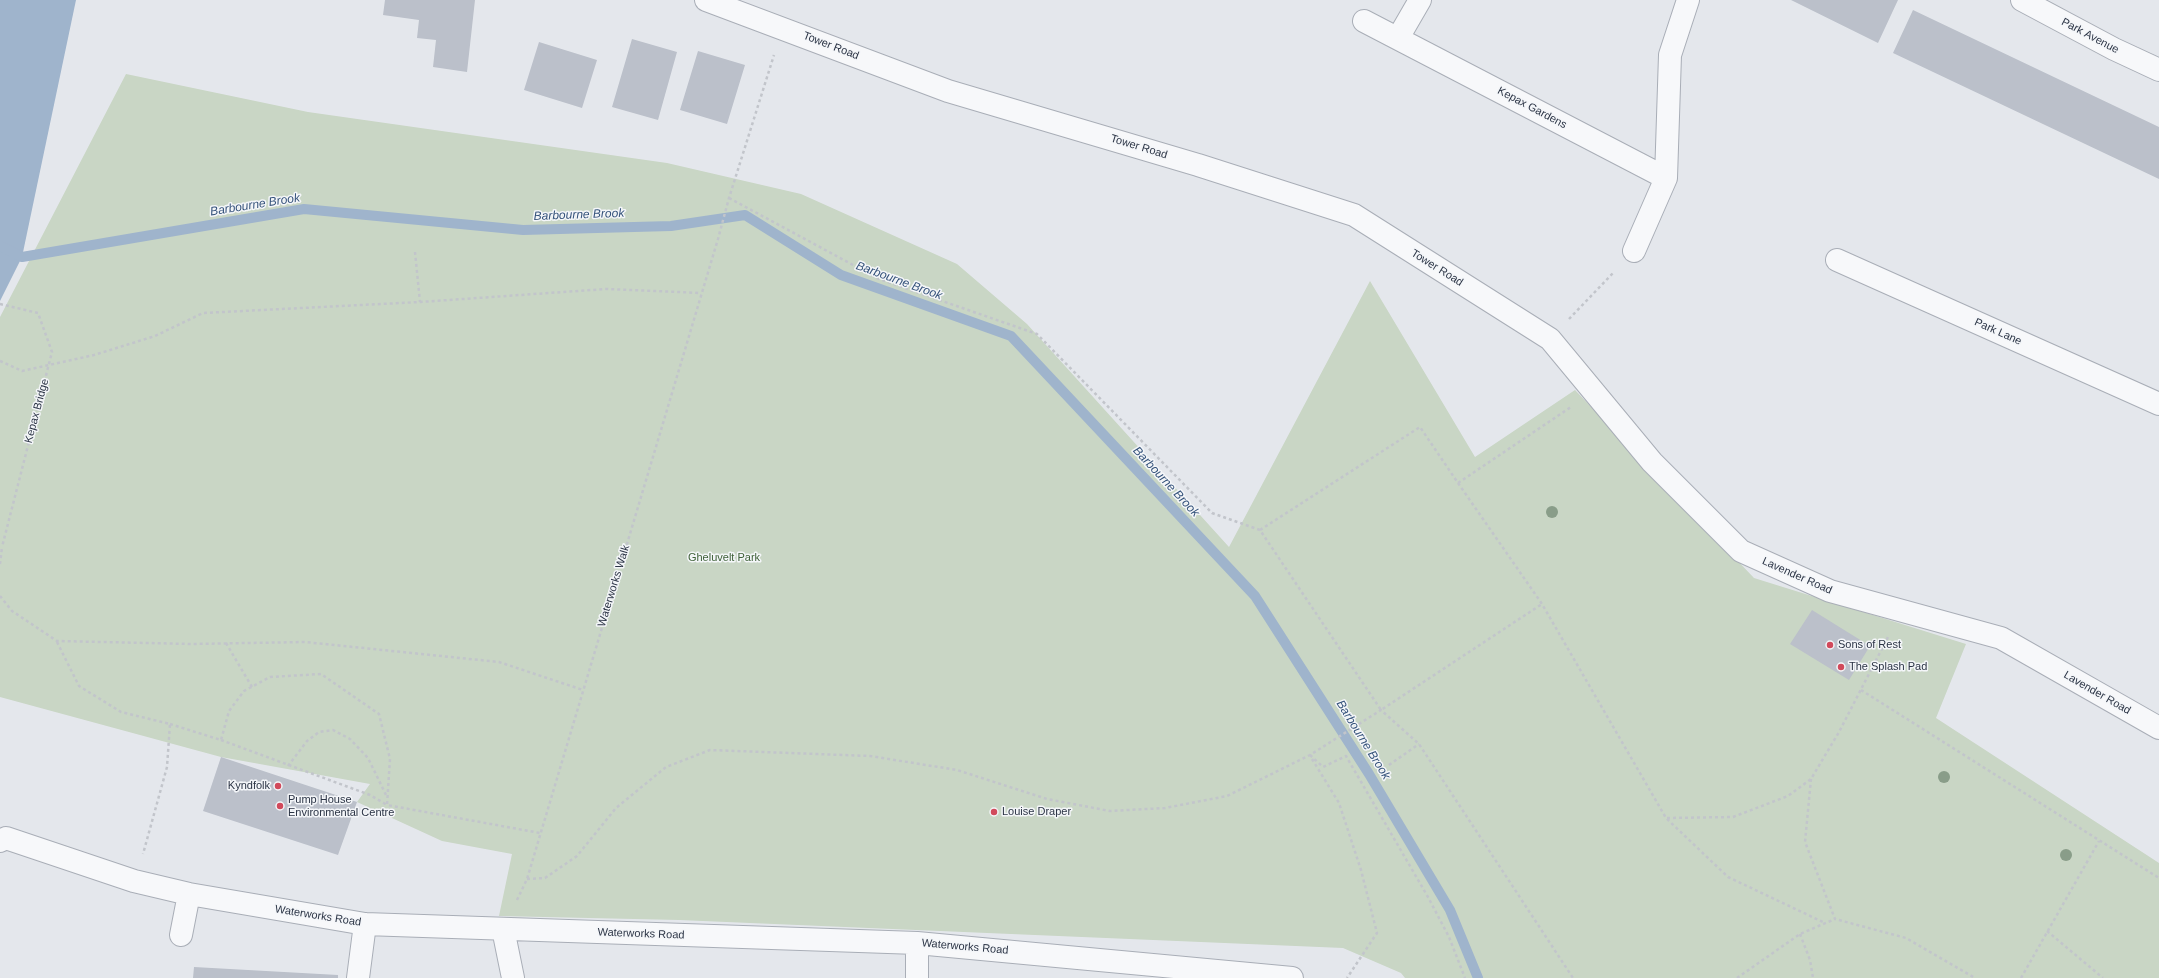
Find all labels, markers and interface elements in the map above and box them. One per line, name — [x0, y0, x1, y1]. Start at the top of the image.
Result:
street label: Park Avenue — [2059, 15, 2121, 57]
street label: Tower Road — [801, 29, 861, 63]
street label: Kepax Gardens — [1495, 84, 1569, 132]
street label: Tower Road — [1109, 132, 1169, 162]
water label: Barbourne Brook — [209, 191, 301, 219]
water label: Barbourne Brook — [533, 206, 625, 224]
street label: Tower Road — [1409, 247, 1465, 289]
water label: Barbourne Brook — [854, 259, 944, 303]
street label: Park Lane — [1972, 316, 2024, 348]
street label: Kepax Bridge — [22, 377, 52, 445]
water label: Barbourne Brook — [1130, 444, 1202, 520]
street label: Waterworks Walk — [595, 544, 633, 628]
park label: Gheluvelt Park — [688, 551, 760, 565]
street label: Lavender Road — [1760, 555, 1834, 597]
place label: Sons of Rest — [1838, 638, 1901, 652]
marker: Sons of Rest — [1825, 640, 1835, 650]
place label: The Splash Pad — [1849, 660, 1927, 674]
marker: The Splash Pad — [1836, 662, 1846, 672]
street label: Lavender Road — [2061, 668, 2133, 718]
water label: Barbourne Brook — [1333, 698, 1393, 782]
place label: Kyndfolk — [228, 779, 270, 793]
marker: Kyndfolk — [273, 781, 283, 791]
place label: Pump House Environmental Centre — [288, 793, 394, 819]
marker: Pump House Environmental Centre — [275, 801, 285, 811]
place label: Louise Draper — [1002, 805, 1071, 819]
marker: Louise Draper — [989, 807, 999, 817]
street label: Waterworks Road — [274, 903, 362, 929]
street label: Waterworks Road — [597, 926, 685, 942]
street label: Waterworks Road — [921, 937, 1009, 957]

